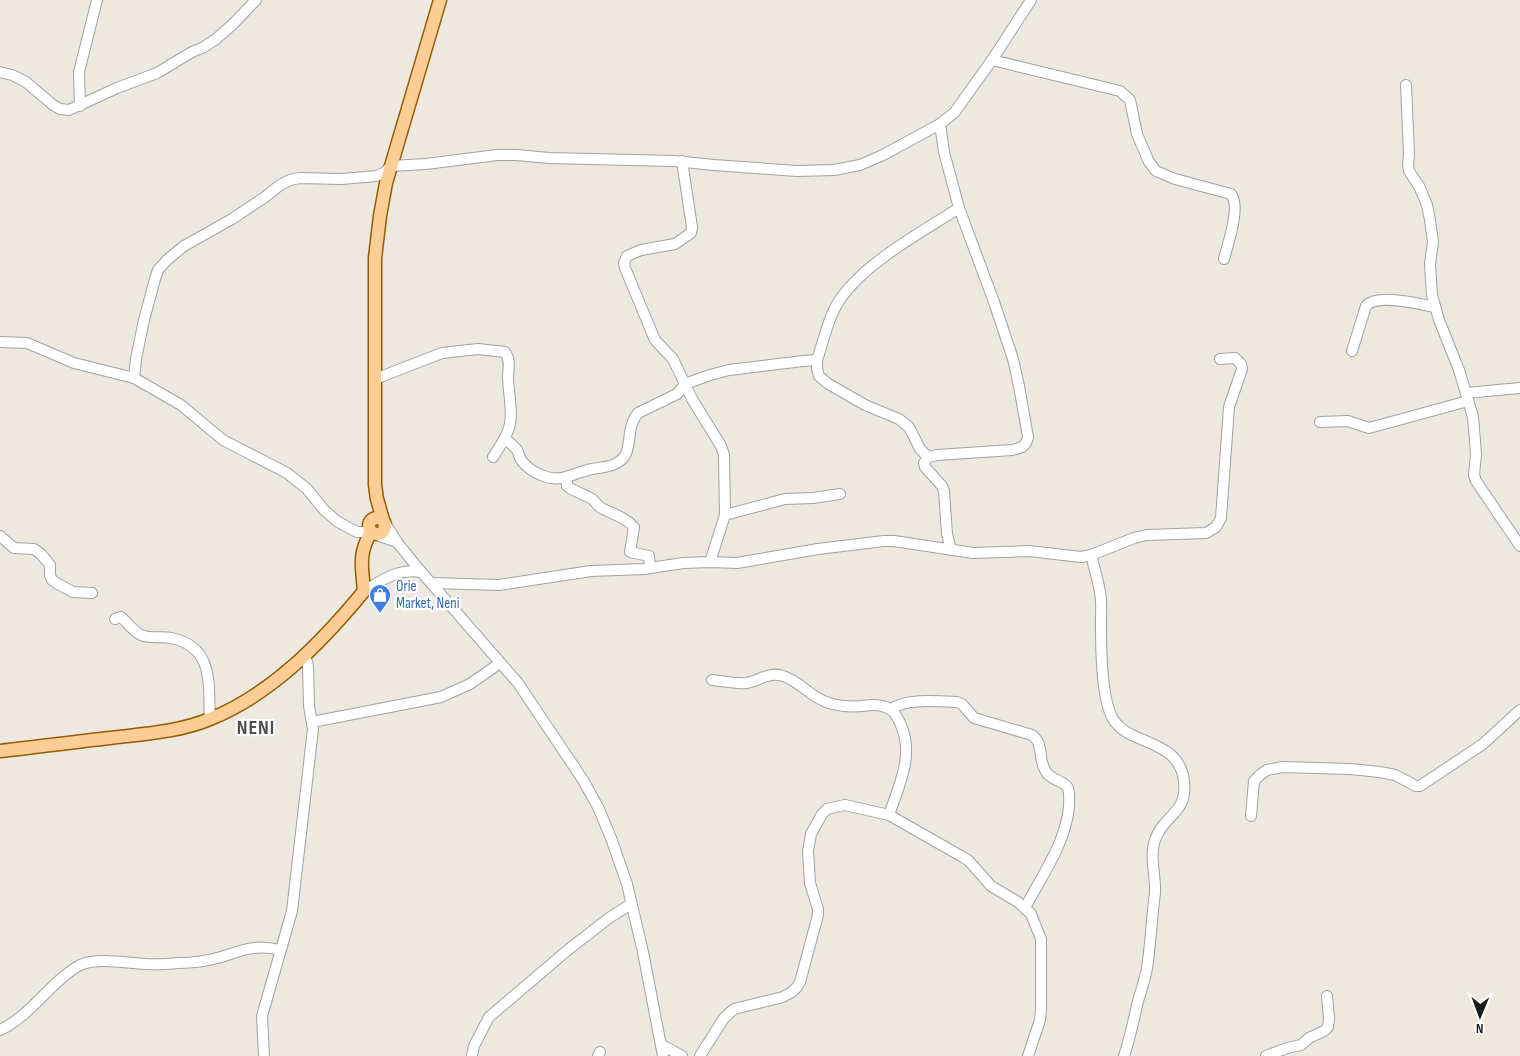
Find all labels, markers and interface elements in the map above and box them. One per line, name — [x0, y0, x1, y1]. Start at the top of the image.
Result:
place label: Orie Market, Neni — [396, 577, 460, 613]
shop icon: Orie Market, Neni — [368, 583, 392, 614]
district label: NENI — [237, 716, 275, 740]
north arrow — [1455, 991, 1505, 1041]
text: N — [1476, 1020, 1484, 1037]

